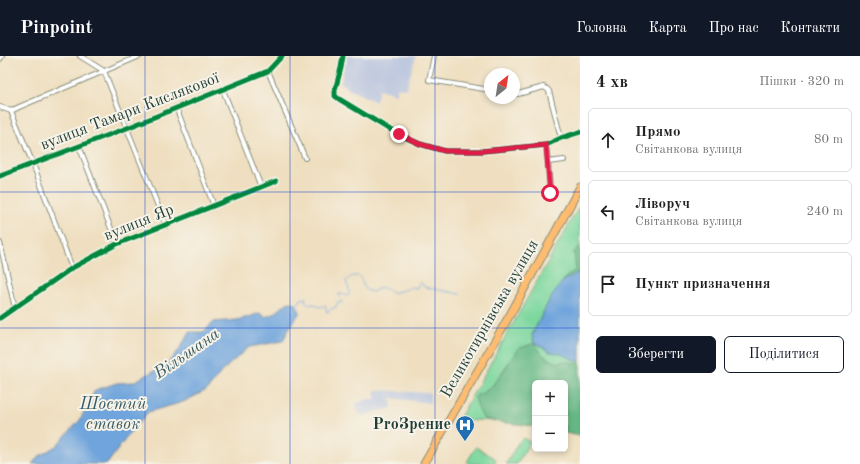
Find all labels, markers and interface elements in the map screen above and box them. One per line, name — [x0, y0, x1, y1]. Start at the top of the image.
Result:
text: Pinpoint — [20, 19, 93, 38]
text: Головна — [576, 21, 627, 35]
text: Карта — [649, 21, 687, 35]
text: Про нас — [709, 21, 759, 35]
text: Контакти — [781, 21, 840, 35]
north arrow — [484, 68, 520, 104]
street label: вулиця Тамари Кислякової — [38, 70, 222, 154]
text: 4 хв — [596, 74, 628, 91]
text: Пішки · 320 m — [759, 75, 844, 88]
route end — [390, 125, 408, 143]
text: Прямо — [635, 125, 681, 140]
icon: ahead — [597, 129, 619, 151]
text: 80 m — [814, 133, 843, 146]
text: Світанкова вулиця — [635, 143, 742, 156]
route start — [541, 184, 559, 202]
text: Ліворуч — [635, 197, 690, 212]
icon: left — [597, 201, 619, 223]
street label: вулиця Яр — [102, 202, 176, 244]
text: 240 m — [806, 205, 843, 218]
text: Світанкова вулиця — [635, 215, 742, 228]
street label: Великотирнівська вулиця — [438, 237, 542, 401]
icon: arrive — [597, 273, 619, 295]
text: Пункт призначення — [635, 277, 771, 292]
water label: Вільшана — [150, 325, 223, 383]
button: Зберегти — [596, 336, 716, 373]
button: Поділитися — [724, 336, 844, 373]
map controls — [532, 380, 568, 452]
button: + — [532, 380, 568, 416]
water label: Шостий ставок — [78, 396, 147, 433]
hospital icon: ProЗрение — [454, 414, 476, 442]
button: − — [532, 416, 568, 452]
place label: ProЗрение — [373, 417, 451, 433]

